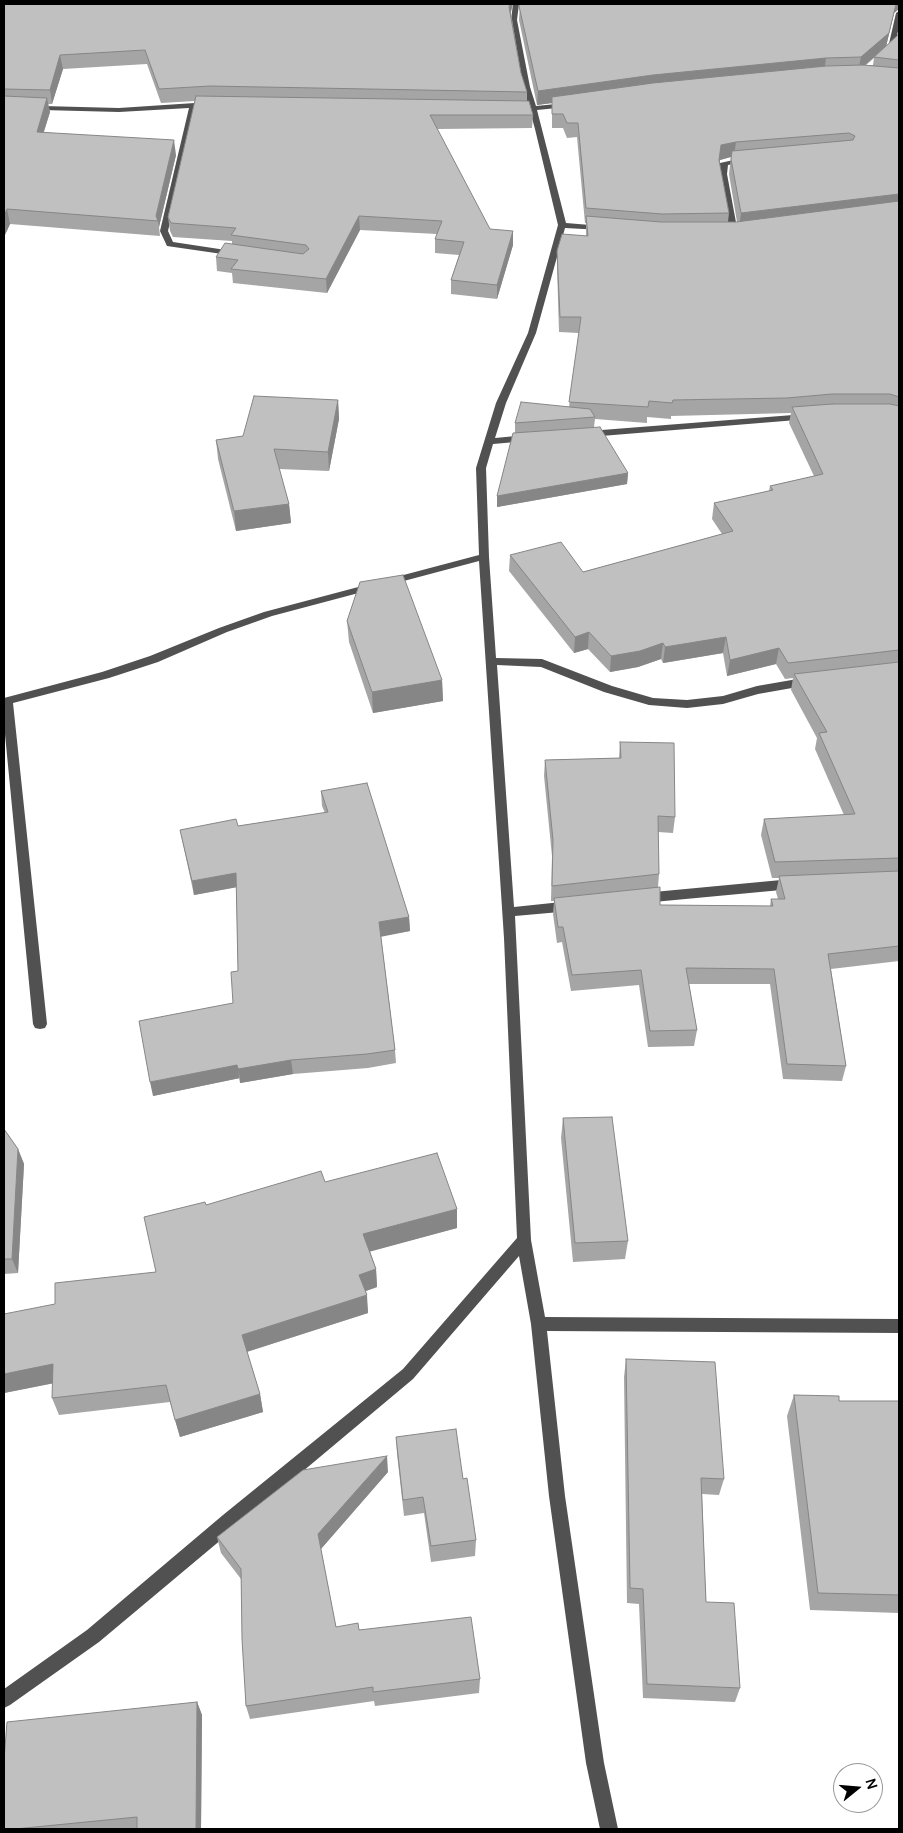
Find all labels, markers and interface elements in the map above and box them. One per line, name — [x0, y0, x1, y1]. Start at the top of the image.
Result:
north arrow — [833, 1763, 883, 1813]
text: N — [861, 1776, 882, 1791]

